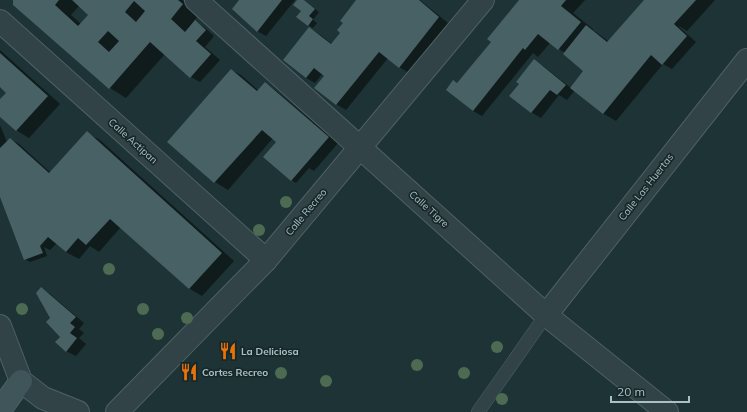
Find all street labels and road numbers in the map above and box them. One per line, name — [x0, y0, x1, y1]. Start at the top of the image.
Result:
street label: Calle Actipan — [106, 116, 160, 166]
street label: Calle Las Huertas — [616, 151, 676, 223]
street label: Calle Recreo — [283, 186, 330, 238]
street label: Calle Tigre — [406, 188, 452, 230]

